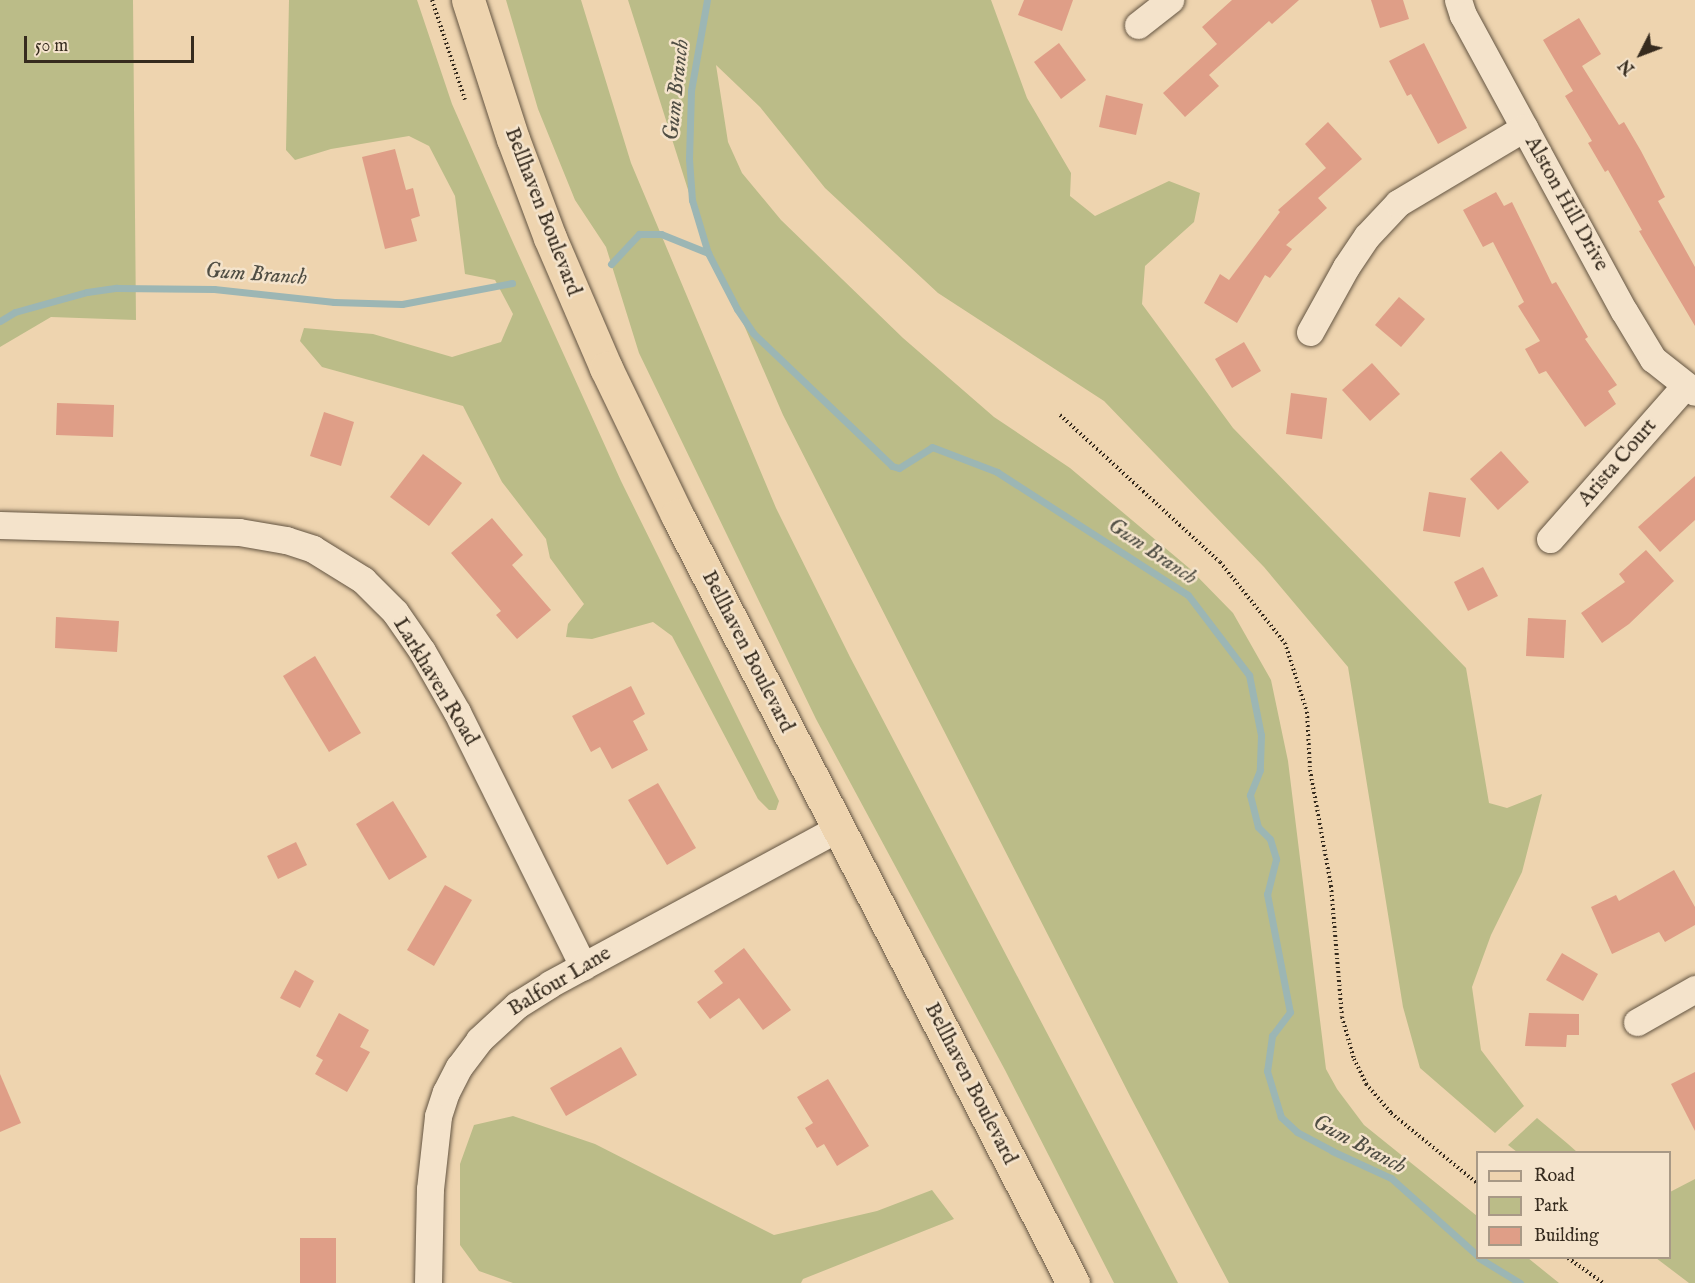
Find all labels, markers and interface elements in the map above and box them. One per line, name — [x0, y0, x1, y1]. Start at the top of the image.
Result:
scale bar — [27, 24, 196, 62]
north arrow — [1611, 24, 1671, 84]
text: 50 m — [35, 35, 68, 58]
water label: Gum Branch — [659, 38, 695, 142]
text: N — [1616, 54, 1640, 78]
street label: Bellhaven Boulevard — [498, 124, 586, 300]
street label: Alston Hill Drive — [1519, 132, 1613, 276]
water label: Gum Branch — [204, 258, 308, 292]
street label: Arista Court — [1573, 414, 1663, 512]
water label: Gum Branch — [1102, 513, 1202, 591]
street label: Bellhaven Boulevard — [695, 567, 799, 737]
street label: Larkhaven Road — [387, 613, 483, 751]
street label: Balfour Lane — [504, 941, 616, 1023]
street label: Bellhaven Boulevard — [918, 999, 1022, 1169]
water label: Gum Branch — [1308, 1109, 1410, 1181]
legend — [1476, 1151, 1671, 1259]
text: Road — [1534, 1165, 1575, 1188]
text: Park — [1534, 1195, 1568, 1218]
text: Building — [1534, 1225, 1599, 1248]

